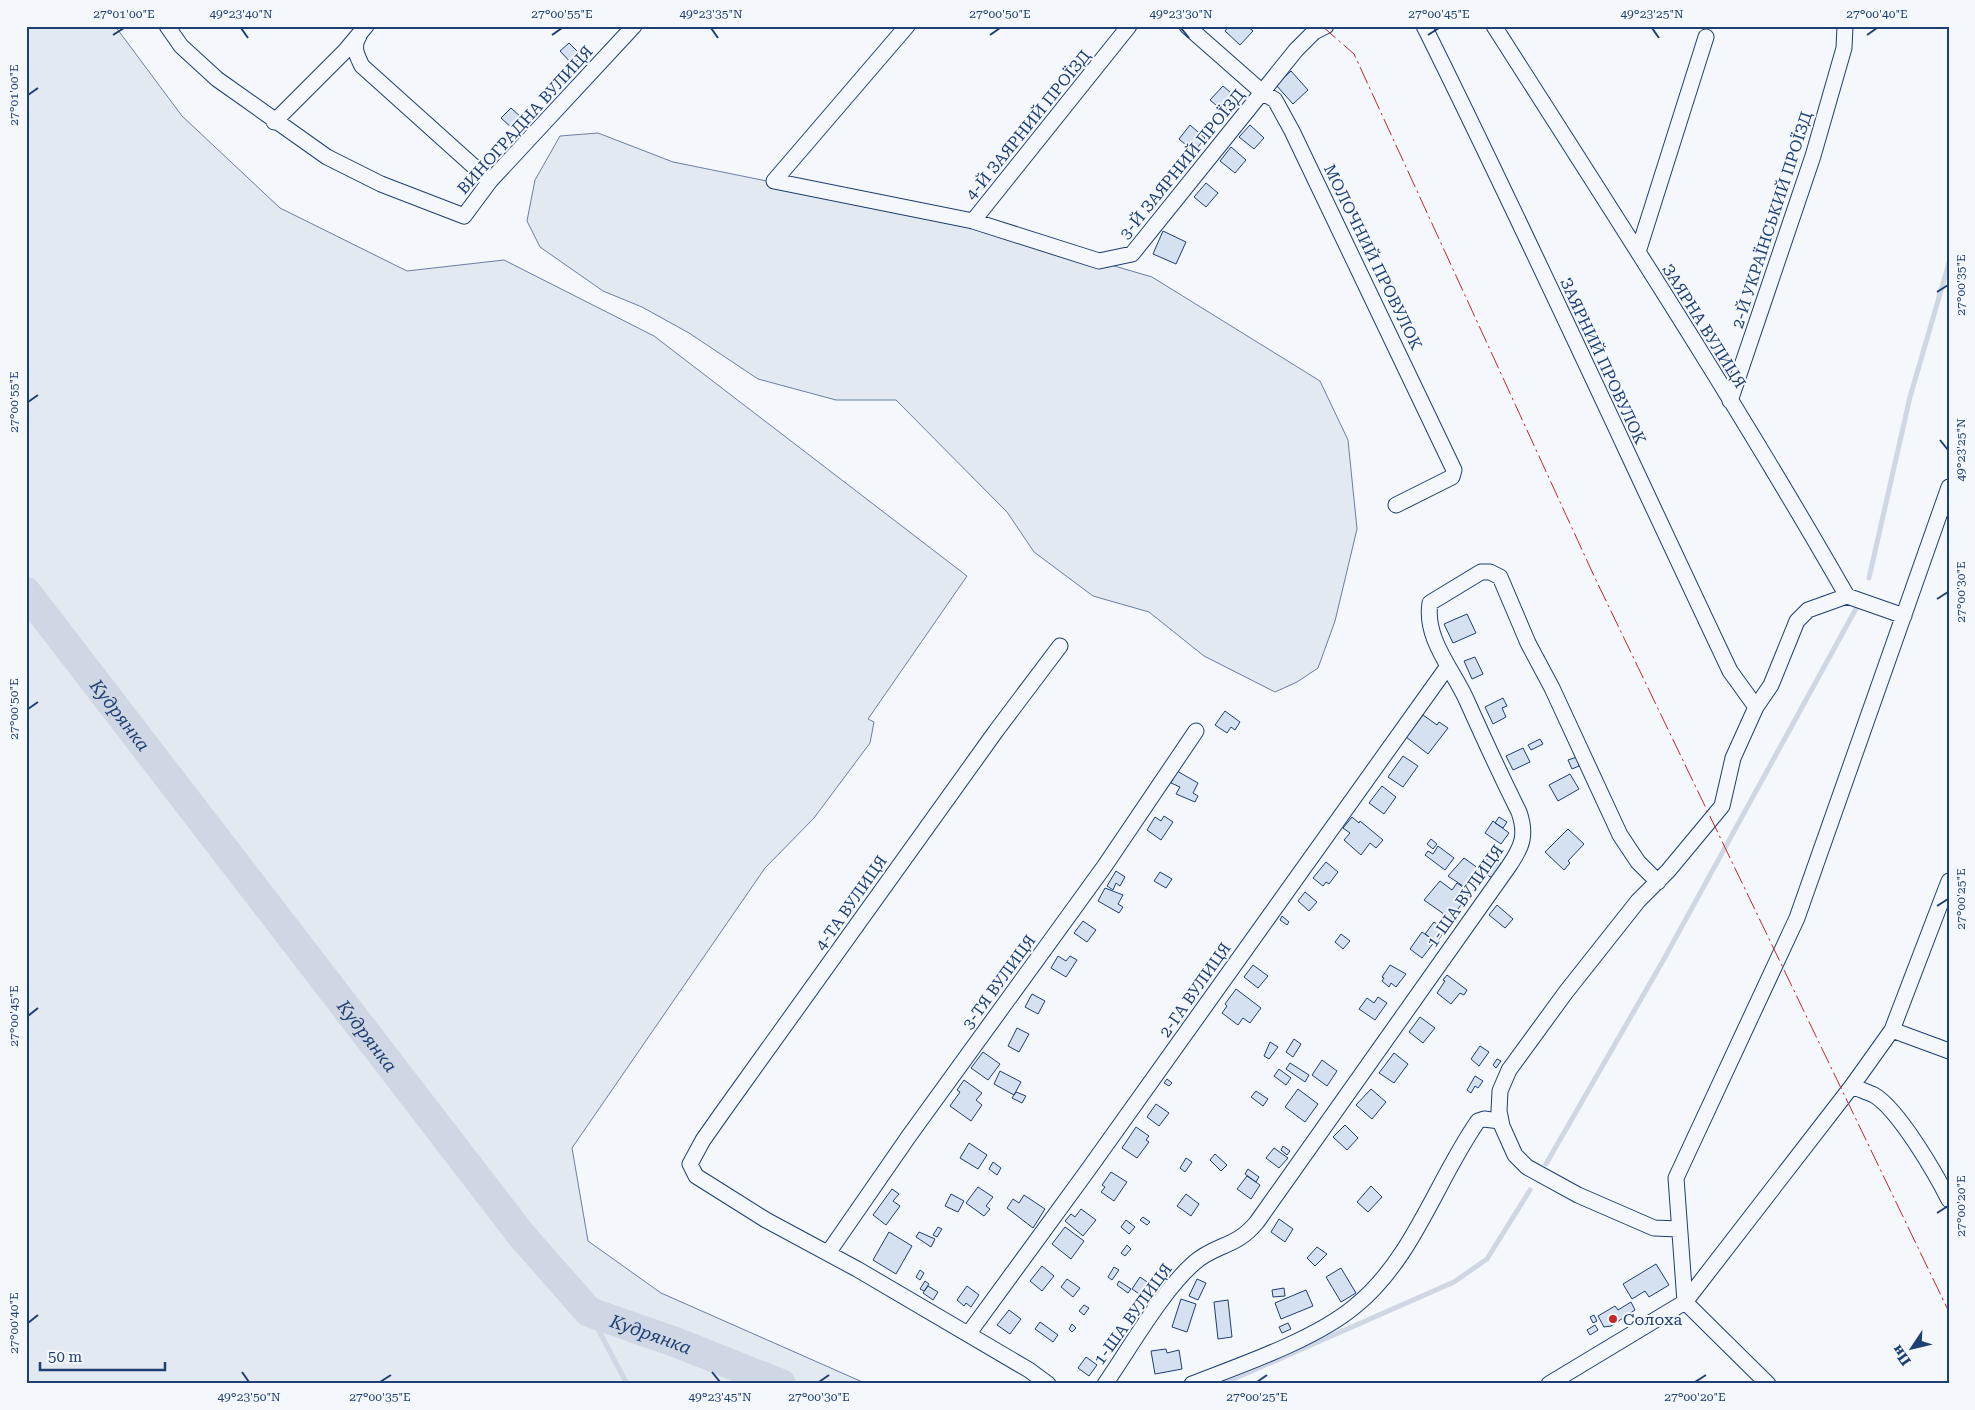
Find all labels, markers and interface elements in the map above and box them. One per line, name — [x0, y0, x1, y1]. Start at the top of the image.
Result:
text: 27°01'00"E — [93, 7, 155, 21]
text: 49°23'40"N — [209, 7, 273, 21]
text: 27°00'55"E — [531, 7, 593, 21]
text: 49°23'35"N — [679, 7, 743, 21]
text: 27°00'50"E — [969, 7, 1031, 21]
text: 49°23'30"N — [1149, 7, 1213, 21]
text: 27°00'45"E — [1408, 7, 1470, 21]
text: 49°23'25"N — [1620, 7, 1684, 21]
text: 27°00'40"E — [1846, 7, 1908, 21]
street label: ВИНОГРАДНА ВУЛИЦЯ — [453, 42, 597, 198]
street label: 4-Й ЗАЯРНИЙ ПРОЇЗД — [962, 46, 1094, 204]
text: 27°01'00"E — [7, 64, 21, 126]
street label: 3-Й ЗАЯРНИЙ ПРОЇЗД — [1116, 85, 1248, 243]
street label: 2-Й УКРАЇНСЬКИЙ ПРОЇЗД — [1728, 109, 1816, 331]
street label: МОЛОЧНИЙ ПРОВУЛОК — [1320, 161, 1426, 353]
text: 27°00'35"E — [1954, 254, 1968, 316]
street label: ЗАЯРНА ВУЛИЦЯ — [1658, 261, 1750, 391]
street label: ЗАЯРНИЙ ПРОВУЛОК — [1556, 275, 1650, 448]
text: 27°00'55"E — [7, 371, 21, 433]
text: 49°23'25"N — [1954, 418, 1968, 482]
text: 27°00'30"E — [1954, 561, 1968, 623]
water label: Кудрянка — [86, 674, 155, 755]
text: 27°00'50"E — [7, 678, 21, 740]
street label: 1-ША ВУЛИЦЯ — [1423, 841, 1507, 951]
street label: 4-ТА ВУЛИЦЯ — [811, 852, 891, 954]
text: 27°00'25"E — [1954, 868, 1968, 930]
street label: 3-ТЯ ВУЛИЦЯ — [958, 931, 1040, 1033]
street label: 2-ГА ВУЛИЦЯ — [1155, 939, 1235, 1041]
text: 27°00'45"E — [7, 985, 21, 1047]
water label: Кудрянка — [333, 995, 402, 1076]
text: 27°00'20"E — [1954, 1175, 1968, 1237]
street label: 1-ША ВУЛИЦЯ — [1090, 1260, 1176, 1368]
text: 27°00'40"E — [7, 1292, 21, 1354]
water label: Кудрянка — [607, 1309, 695, 1358]
place label: Солоха — [1623, 1310, 1682, 1329]
marker: Солоха — [1607, 1313, 1619, 1325]
north arrow — [1888, 1322, 1938, 1372]
scale bar — [40, 1340, 165, 1372]
text: Пн — [1888, 1342, 1914, 1369]
text: 50 m — [48, 1348, 83, 1366]
text: 49°23'50"N — [217, 1390, 281, 1404]
text: 27°00'35"E — [349, 1390, 411, 1404]
text: 49°23'45"N — [688, 1390, 752, 1404]
text: 27°00'30"E — [788, 1390, 850, 1404]
text: 27°00'25"E — [1226, 1390, 1288, 1404]
text: 27°00'20"E — [1664, 1390, 1726, 1404]

